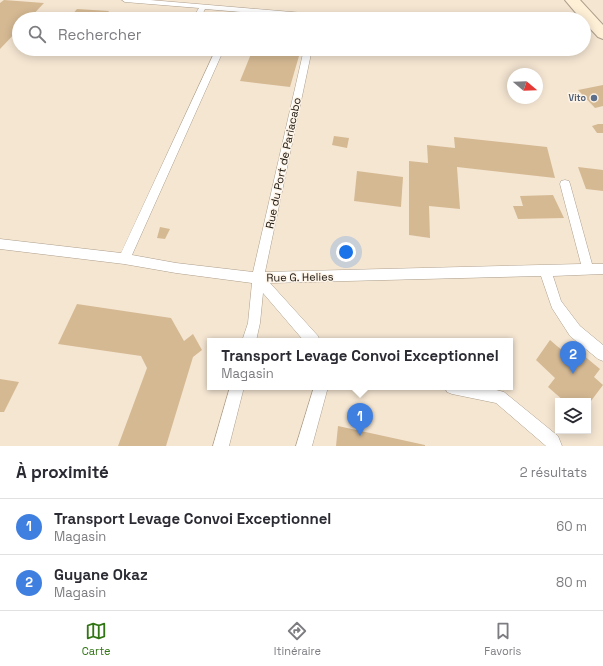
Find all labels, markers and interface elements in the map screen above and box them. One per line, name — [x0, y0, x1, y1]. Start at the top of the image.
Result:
search box — [12, 12, 591, 56]
icon: search — [26, 23, 48, 45]
text: Rechercher — [58, 25, 141, 44]
north arrow — [507, 68, 543, 104]
place label: Vito — [569, 92, 586, 104]
marker: Vito — [589, 93, 599, 103]
street label: Rue du Port de Pariacabo — [262, 96, 304, 230]
your location — [336, 242, 356, 262]
street label: Rue G. Helies — [266, 269, 334, 285]
popup — [207, 338, 513, 390]
pin: 2 — [560, 341, 586, 374]
text: Transport Levage Convoi Exceptionnel — [221, 346, 499, 365]
text: Magasin — [221, 365, 274, 382]
map controls — [555, 398, 591, 434]
button: layers — [555, 398, 591, 434]
pin: 1 — [347, 403, 373, 436]
text: À proximité — [16, 461, 109, 483]
text: 2 résultats — [520, 464, 587, 481]
text: Transport Levage Convoi Exceptionnel — [54, 509, 331, 528]
text: 1 — [26, 518, 32, 535]
text: 60 m — [556, 518, 587, 535]
text: Magasin — [54, 528, 106, 545]
text: Guyane Okaz — [54, 565, 148, 584]
text: 2 — [25, 574, 33, 591]
text: 80 m — [556, 574, 587, 591]
text: Magasin — [54, 584, 106, 601]
tab: Carte — [82, 620, 111, 658]
tab: Itinéraire — [274, 620, 321, 658]
tab: Favoris — [484, 620, 521, 658]

